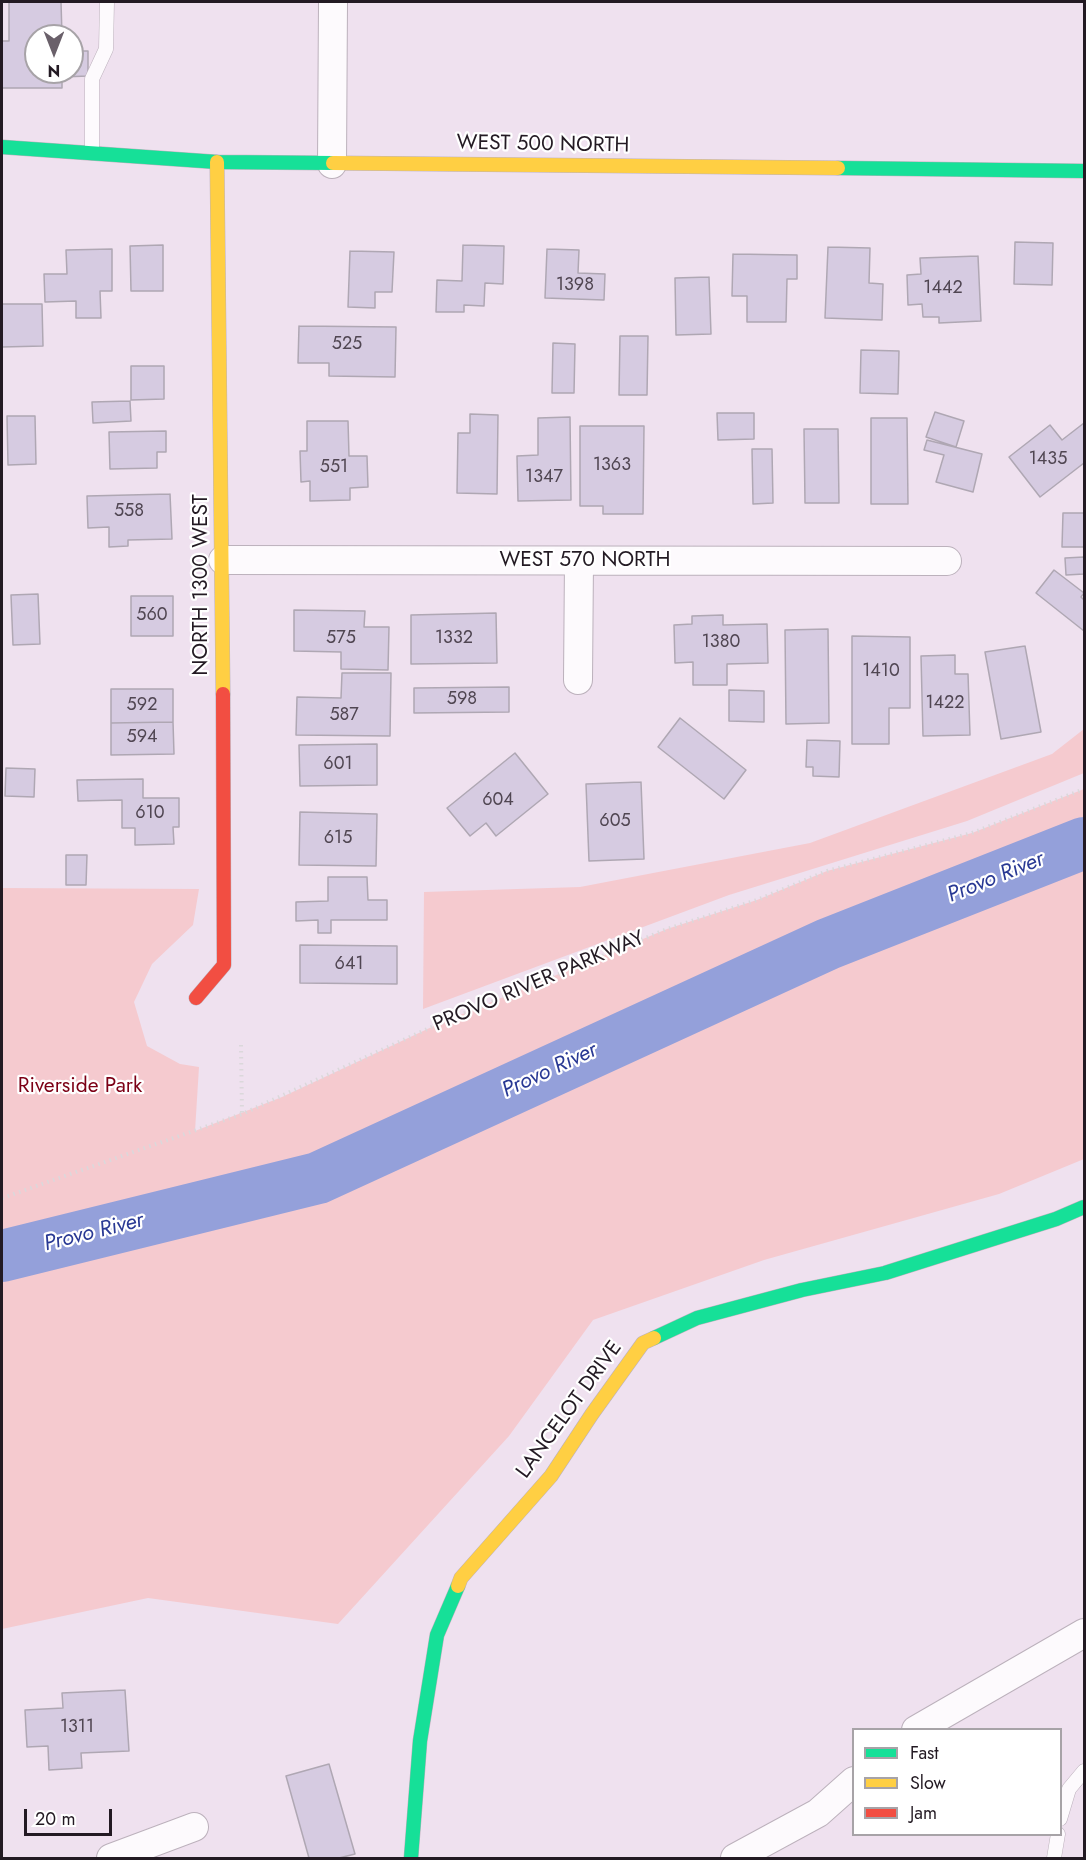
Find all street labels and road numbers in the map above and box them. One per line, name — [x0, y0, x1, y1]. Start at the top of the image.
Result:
street label: WEST 500 NORTH — [456, 131, 630, 159]
street label: NORTH 1300 WEST — [189, 494, 215, 676]
street label: WEST 570 NORTH — [499, 548, 671, 574]
street label: PROVO RIVER PARKWAY — [430, 926, 648, 1038]
street label: LANCELOT DRIVE — [512, 1336, 628, 1484]

